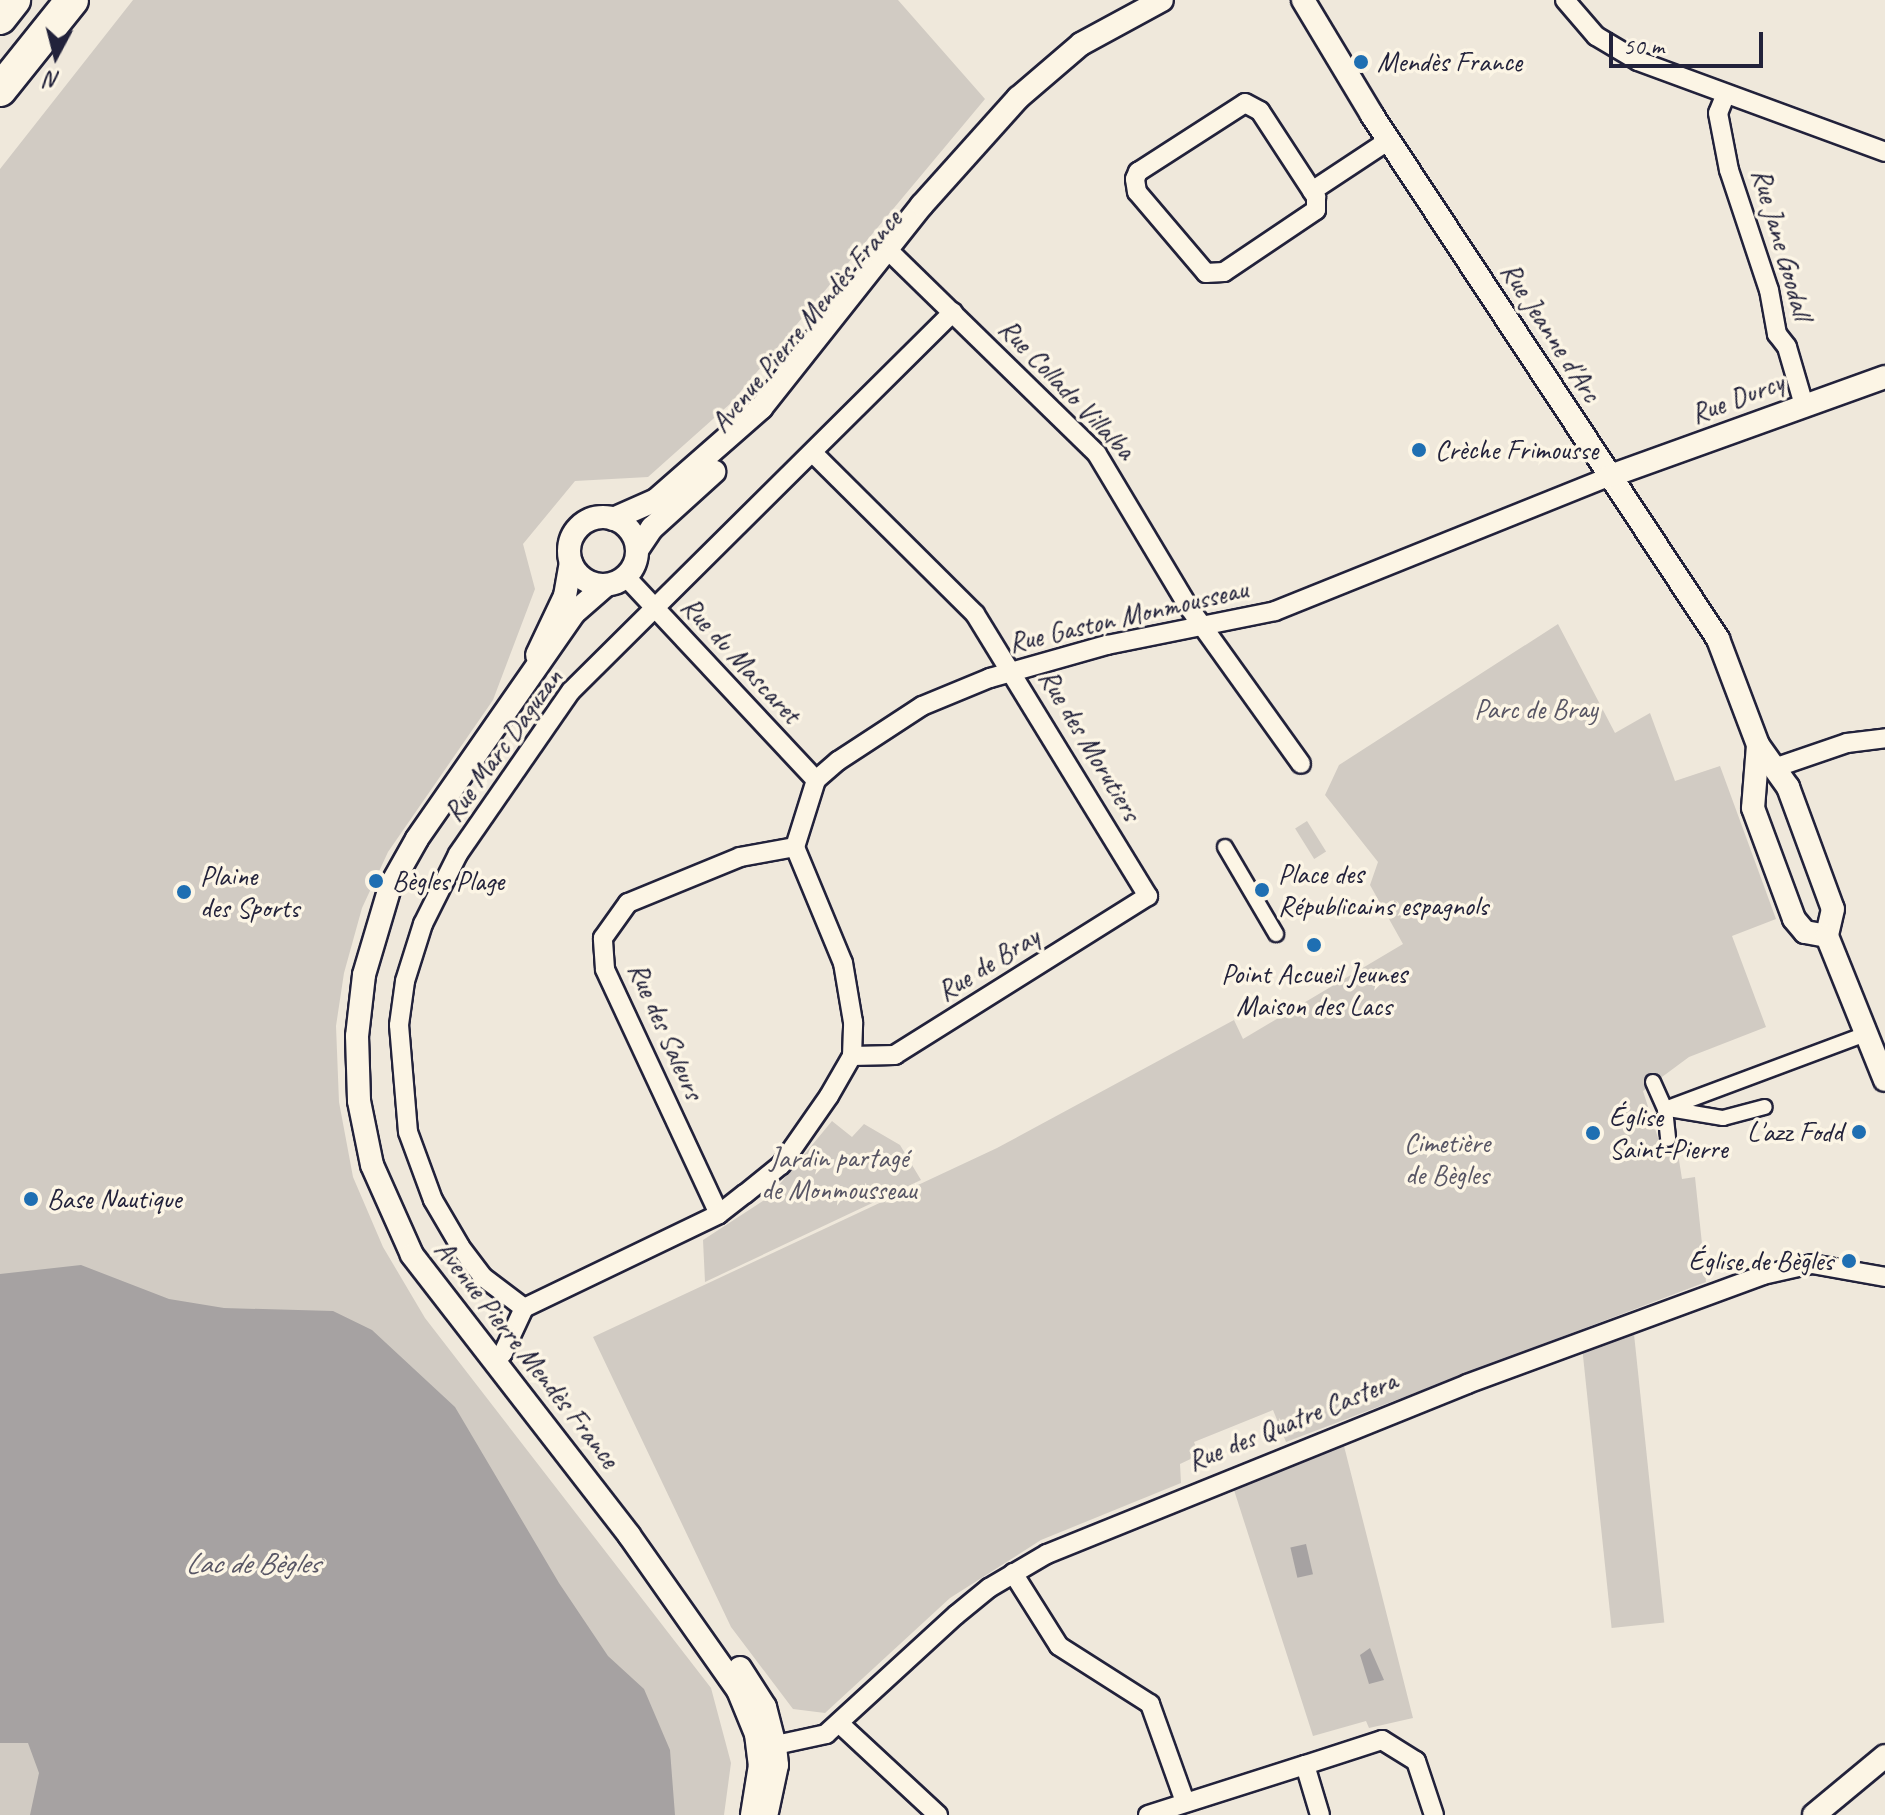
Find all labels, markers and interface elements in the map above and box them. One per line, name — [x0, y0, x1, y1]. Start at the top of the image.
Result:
north arrow — [16, 16, 96, 96]
scale bar — [1613, 16, 1767, 66]
text: 50 m — [1623, 31, 1664, 61]
place label: Mendès France — [1377, 45, 1522, 79]
marker: Mendès France — [1352, 53, 1370, 71]
text: N — [45, 65, 62, 95]
street label: Rue Jane Goodall — [1745, 165, 1819, 323]
street label: Avenue Pierre Mendès France — [703, 203, 909, 439]
street label: Rue Jeanne d'Arc — [1494, 257, 1608, 407]
street label: Rue Collado Villalba — [992, 313, 1142, 465]
street label: Rue Durcy — [1686, 365, 1788, 431]
place label: Crèche Frimousse — [1435, 433, 1599, 467]
marker: Crèche Frimousse — [1410, 441, 1428, 459]
street label: Rue Gaston Monmousseau — [1005, 572, 1251, 660]
street label: Rue du Mascaret — [674, 590, 808, 730]
street label: Rue Marc Daguzan — [436, 662, 570, 828]
street label: Rue des Morutiers — [1032, 663, 1148, 827]
park label: Parc de Bray — [1474, 692, 1598, 726]
place label: Place des Républicains espagnols — [1278, 857, 1488, 923]
place label: Plaine des Sports — [200, 859, 299, 925]
place label: Bègles Plage — [392, 864, 505, 898]
marker: Bègles Plage — [367, 872, 385, 890]
marker: Place des Républicains espagnols — [1253, 881, 1271, 899]
marker: Plaine des Sports — [175, 883, 193, 901]
street label: Rue de Bray — [931, 920, 1045, 1008]
marker: Point Accueil Jeunes Maison des Lacs — [1305, 936, 1323, 954]
street label: Rue des Saleurs — [621, 957, 711, 1105]
place label: Point Accueil Jeunes Maison des Lacs — [1222, 957, 1406, 1023]
place label: Église Saint-Pierre — [1609, 1100, 1728, 1166]
place label: L'azz Fodd — [1747, 1115, 1843, 1149]
marker: L'azz Fodd — [1850, 1123, 1868, 1141]
marker: Église Saint-Pierre — [1584, 1124, 1602, 1142]
park label: Cimetière de Bègles — [1404, 1126, 1490, 1192]
park label: Jardin partagé de Monmousseau — [761, 1141, 917, 1207]
place label: Base Nautique — [47, 1182, 183, 1216]
marker: Base Nautique — [22, 1190, 40, 1208]
street label: Avenue Pierre Mendès France — [428, 1233, 626, 1475]
place label: Église de Bègles — [1688, 1244, 1833, 1278]
marker: Église de Bègles — [1840, 1252, 1858, 1270]
street label: Rue des Quatre Castera — [1182, 1364, 1402, 1478]
water label: Lac de Bègles — [185, 1545, 319, 1581]

